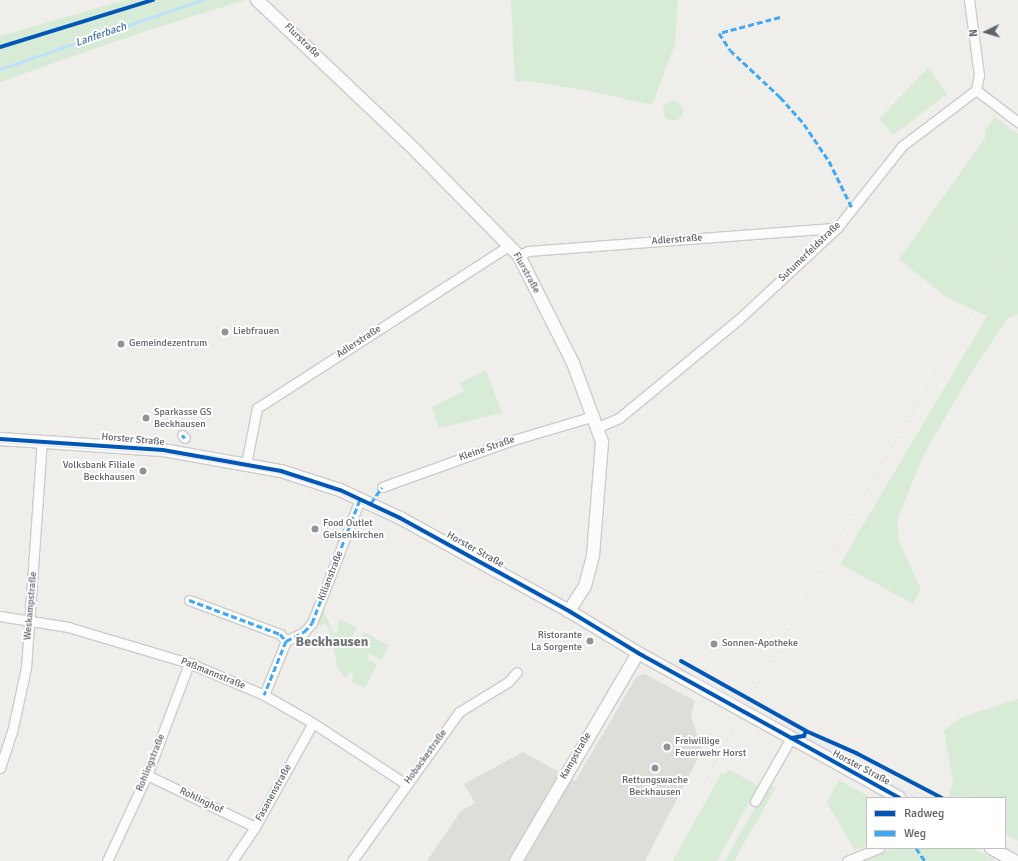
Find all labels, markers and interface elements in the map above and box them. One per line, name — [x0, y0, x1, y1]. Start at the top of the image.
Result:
north arrow — [966, 12, 1006, 52]
water label: Lanferbach — [74, 20, 128, 50]
street label: Flurstraße — [282, 21, 322, 61]
text: N — [967, 29, 980, 37]
street label: Sutumerfeldstraße — [777, 219, 843, 285]
street label: Adlerstraße — [651, 232, 703, 248]
street label: Flurstraße — [510, 250, 542, 296]
street label: Adlerstraße — [334, 323, 384, 361]
place label: Liebfrauen — [233, 326, 279, 338]
marker: Liebfrauen — [220, 327, 230, 337]
place label: Gemeindezentrum — [129, 338, 207, 350]
marker: Gemeindezentrum — [116, 339, 126, 349]
place label: Sparkasse GS Beckhausen — [154, 406, 212, 430]
marker: Sparkasse GS Beckhausen — [141, 413, 151, 423]
street label: Horster Straße — [101, 431, 165, 449]
street label: Kleine Straße — [458, 434, 516, 464]
place label: Volksbank Filiale Beckhausen — [63, 459, 135, 482]
marker: Volksbank Filiale Beckhausen — [138, 466, 148, 476]
place label: Food Outlet Gelsenkirchen — [323, 517, 384, 540]
marker: Food Outlet Gelsenkirchen — [310, 524, 320, 534]
street label: Horster Straße — [444, 529, 506, 571]
street label: Kilianstraße — [316, 549, 346, 603]
street label: Weskampstraße — [22, 571, 40, 641]
place label: Ristorante La Sorgente — [531, 629, 582, 652]
district label: Beckhausen — [296, 634, 368, 650]
marker: Ristorante La Sorgente — [585, 636, 595, 646]
place label: Sonnen-Apotheke — [722, 638, 798, 650]
marker: Sonnen-Apotheke — [709, 639, 719, 649]
street label: Paßmannstraße — [179, 656, 247, 692]
street label: Hobackestraße — [402, 727, 450, 787]
street label: Kampstraße — [558, 730, 594, 782]
street label: Rohlingstraße — [134, 733, 168, 793]
place label: Freiwillige Feuerwehr Horst — [675, 735, 746, 758]
marker: Freiwillige Feuerwehr Horst — [662, 742, 672, 752]
street label: Horster Straße — [830, 748, 892, 788]
street label: Fasanenstraße — [253, 762, 295, 824]
marker: Rettungswache Beckhausen — [650, 763, 660, 773]
place label: Rettungswache Beckhausen — [622, 774, 688, 798]
street label: Rohlinghof — [177, 785, 225, 817]
legend — [866, 797, 1006, 849]
text: Radweg — [904, 806, 944, 821]
text: Weg — [904, 826, 926, 841]

